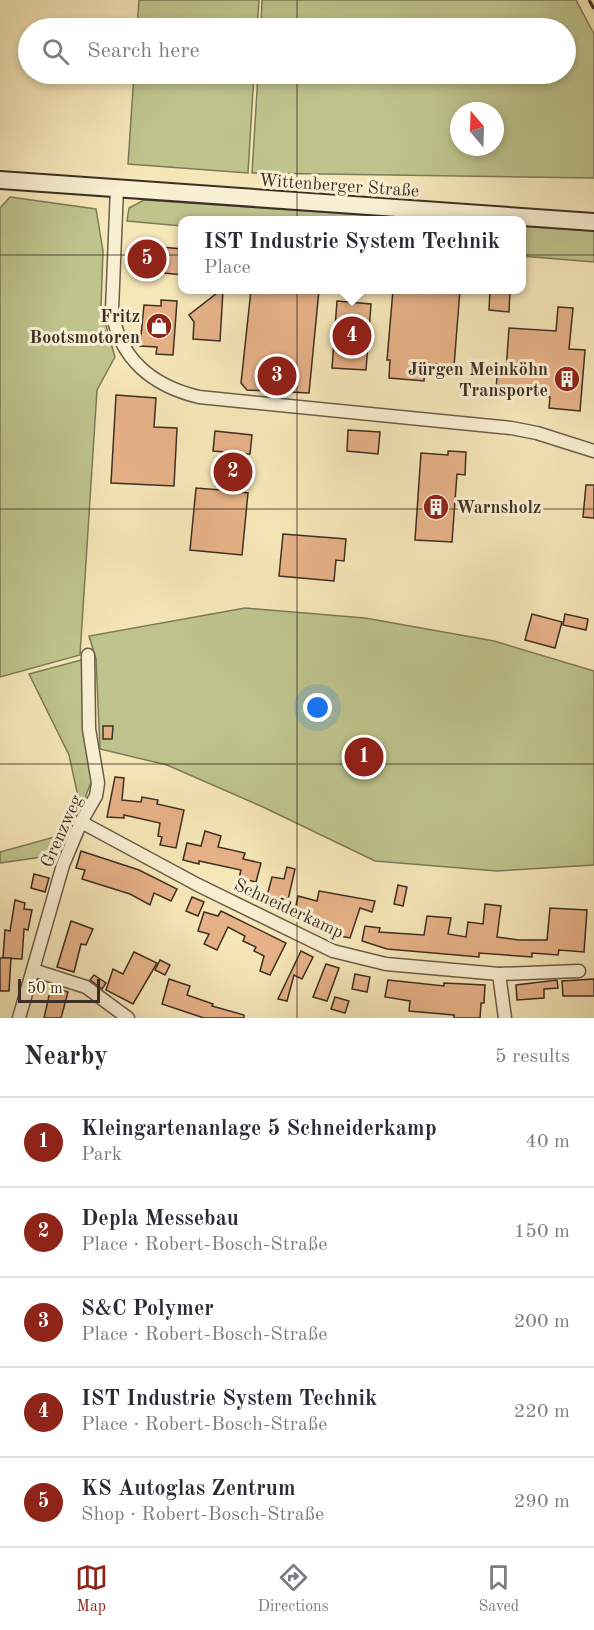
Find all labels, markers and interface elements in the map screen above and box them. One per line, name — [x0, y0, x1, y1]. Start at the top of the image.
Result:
search box — [18, 18, 576, 84]
icon: search — [39, 35, 72, 68]
text: Search here — [87, 40, 200, 62]
north arrow — [450, 102, 504, 156]
street label: Wittenberger Straße — [258, 171, 420, 201]
popup — [178, 216, 526, 294]
text: IST Industrie System Technik — [204, 231, 500, 253]
pin: 5 — [128, 236, 166, 282]
text: Place — [204, 258, 251, 278]
place label: Fritz Bootsmotoren — [29, 308, 140, 347]
shop icon: Fritz Bootsmotoren — [144, 311, 174, 341]
pin: 4 — [332, 314, 372, 358]
pin: 3 — [258, 354, 296, 398]
place label: Jürgen Meinköhn Transporte — [408, 361, 548, 400]
building icon: Jürgen Meinköhn Transporte — [552, 364, 582, 394]
pin: 2 — [214, 450, 252, 494]
building icon: Warnsholz — [421, 492, 451, 522]
place label: Warnsholz — [456, 499, 541, 517]
your location — [303, 693, 332, 722]
pin: 1 — [344, 734, 384, 780]
street label: Grenzweg — [38, 792, 86, 870]
street label: Schneiderkamp — [231, 876, 346, 942]
scale bar — [18, 976, 100, 1004]
text: 50 m — [27, 981, 63, 997]
text: Nearby — [24, 1044, 108, 1070]
text: 5 results — [495, 1047, 570, 1067]
text: Kleingartenanlage 5 Schneiderkamp — [81, 1118, 437, 1140]
text: 1 — [38, 1132, 49, 1152]
text: 40 m — [525, 1132, 570, 1152]
text: Park — [81, 1145, 122, 1165]
text: Depla Messebau — [81, 1208, 239, 1230]
text: 2 — [38, 1222, 49, 1242]
text: 150 m — [514, 1222, 570, 1242]
text: Place · Robert-Bosch-Straße — [81, 1235, 327, 1255]
text: S&C Polymer — [81, 1298, 214, 1320]
text: 3 — [38, 1312, 49, 1332]
text: 200 m — [514, 1312, 570, 1332]
text: Place · Robert-Bosch-Straße — [81, 1325, 327, 1345]
text: IST Industrie System Technik — [81, 1388, 377, 1410]
text: 4 — [38, 1402, 49, 1422]
text: 220 m — [514, 1402, 570, 1422]
text: Place · Robert-Bosch-Straße — [81, 1415, 327, 1435]
text: KS Autoglas Zentrum — [81, 1478, 296, 1500]
text: 5 — [38, 1492, 49, 1512]
text: 290 m — [514, 1492, 570, 1512]
text: Shop · Robert-Bosch-Straße — [81, 1505, 324, 1525]
tab: Map — [75, 1561, 108, 1617]
tab: Directions — [258, 1561, 329, 1617]
tab: Saved — [478, 1561, 519, 1617]

